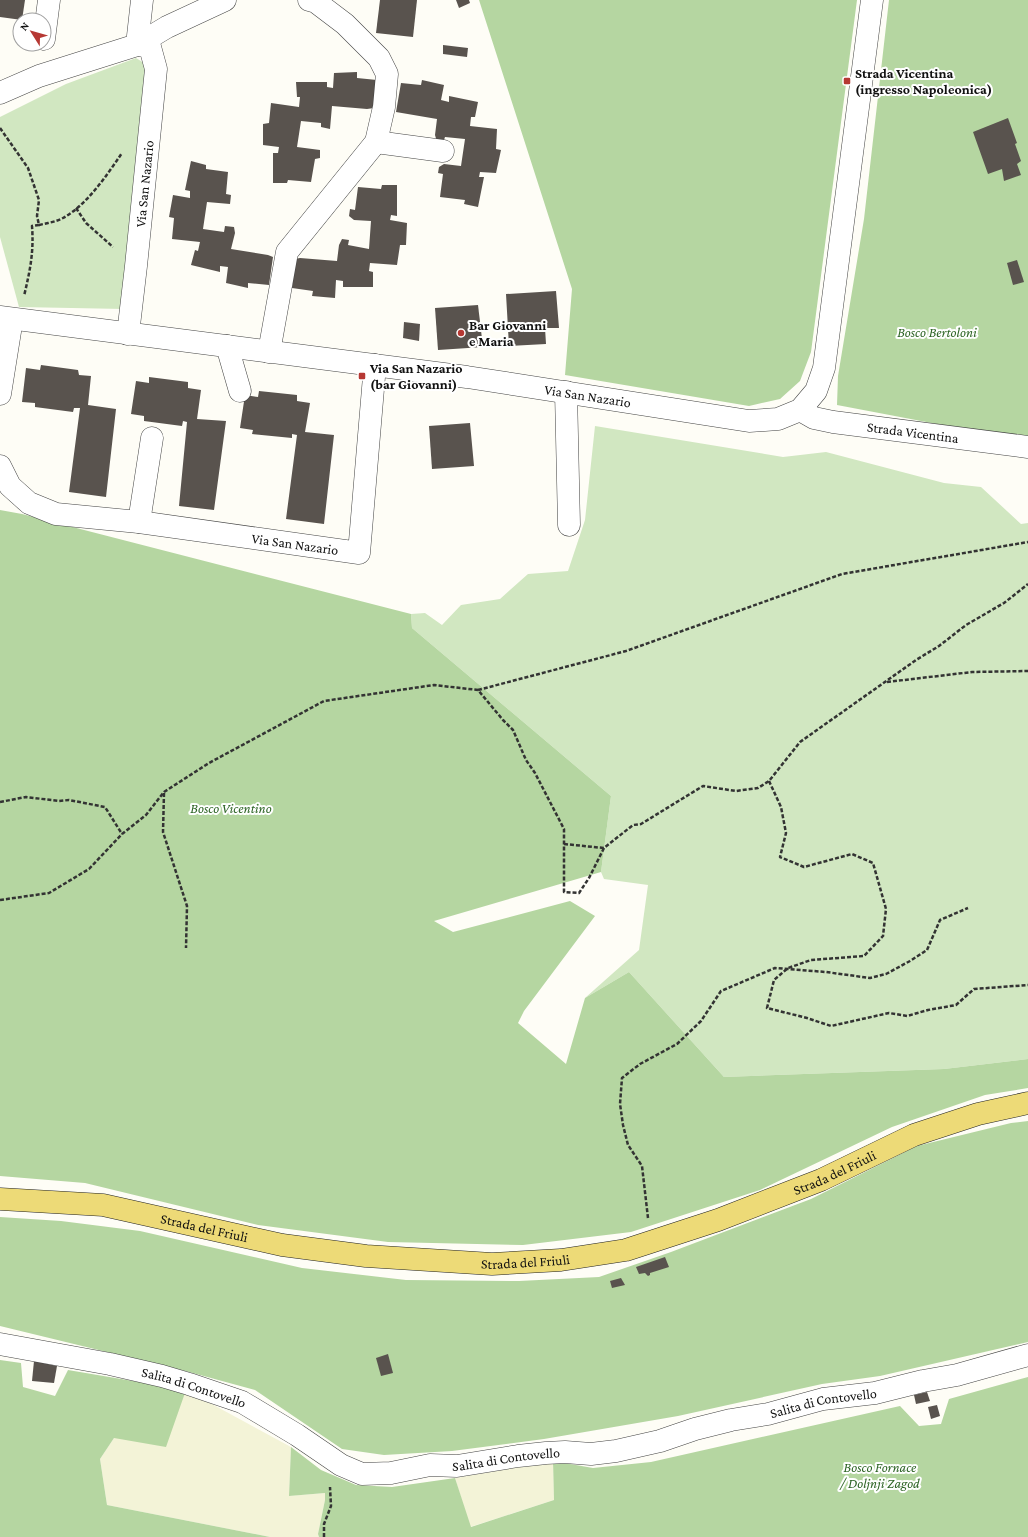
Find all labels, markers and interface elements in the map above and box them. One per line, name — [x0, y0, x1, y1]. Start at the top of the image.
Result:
north arrow — [12, 12, 52, 52]
text: N — [17, 19, 31, 33]
place label: Strada Vicentina (ingresso Napoleonica) — [855, 65, 992, 98]
marker: Strada Vicentina (ingresso Napoleonica) — [842, 76, 852, 86]
street label: Via San Nazario — [132, 140, 157, 228]
place label: Bar Giovanni e Maria — [469, 317, 546, 349]
park label: Bosco Bertoloni — [897, 324, 977, 340]
marker: Bar Giovanni e Maria — [456, 328, 466, 338]
place label: Via San Nazario (bar Giovanni) — [369, 360, 463, 393]
marker: Via San Nazario (bar Giovanni) — [357, 371, 367, 381]
street label: Via San Nazario — [543, 381, 632, 410]
street label: Strada Vicentina — [866, 418, 960, 446]
street label: Via San Nazario — [251, 530, 339, 558]
park label: Bosco Vicentino — [190, 800, 272, 816]
street label: Strada del Friuli — [791, 1147, 879, 1198]
street label: Strada del Friuli — [159, 1210, 250, 1245]
street label: Strada del Friuli — [480, 1251, 571, 1272]
street label: Salita di Contovello — [140, 1364, 250, 1411]
street label: Salita di Contovello — [768, 1385, 878, 1421]
street label: Salita di Contovello — [452, 1444, 560, 1474]
park label: Bosco Fornace / Doljnji Zagod — [839, 1459, 920, 1492]

